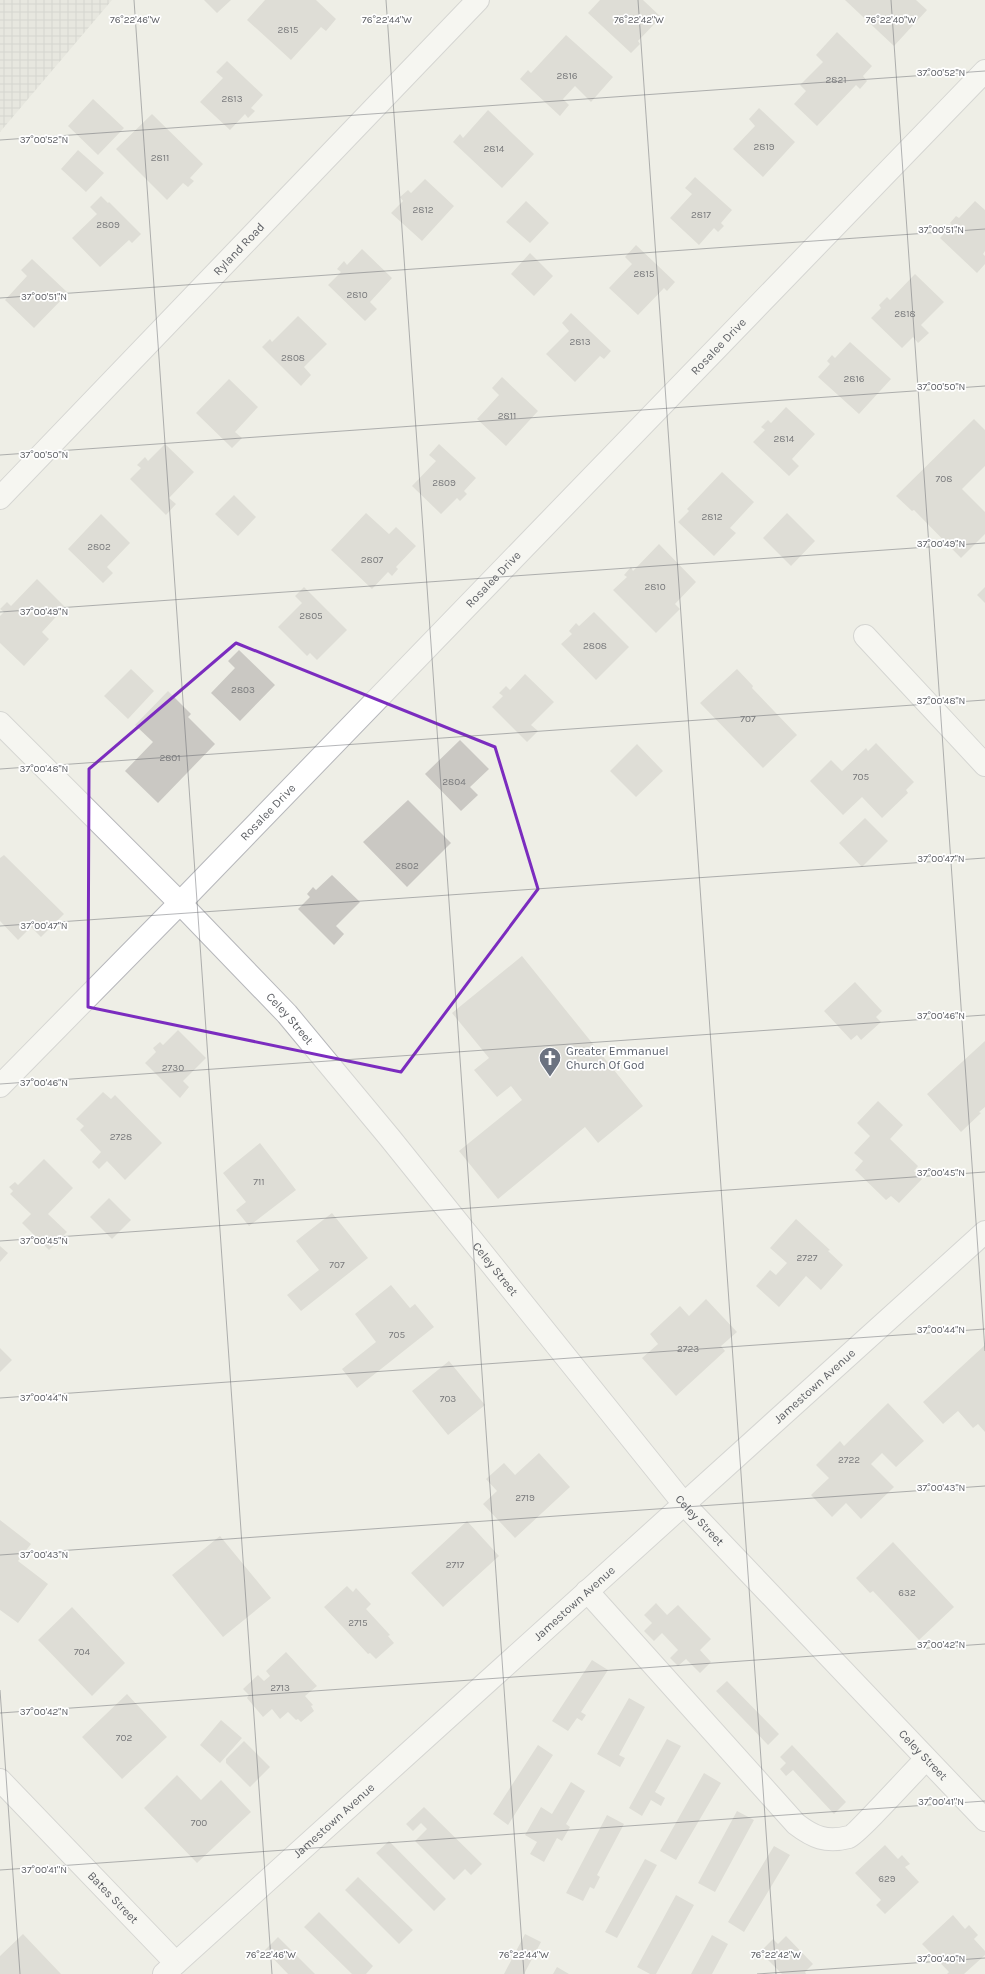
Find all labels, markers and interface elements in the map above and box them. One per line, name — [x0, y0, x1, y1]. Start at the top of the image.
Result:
text: 76°22'46"W — [110, 14, 160, 26]
text: 76°22'44"W — [362, 14, 412, 26]
text: 76°22'42"W — [614, 14, 664, 26]
text: 76°22'40"W — [866, 14, 916, 26]
house number: 2815 — [278, 24, 299, 36]
text: 37°00'52"N — [917, 67, 965, 79]
house number: 2816 — [557, 70, 578, 82]
house number: 2821 — [825, 74, 847, 86]
house number: 2813 — [221, 93, 243, 105]
text: 37°00'52"N — [20, 134, 68, 146]
house number: 2819 — [753, 141, 775, 153]
house number: 2814 — [484, 143, 505, 155]
house number: 2811 — [151, 152, 169, 164]
house number: 2812 — [412, 204, 434, 216]
house number: 2817 — [691, 209, 711, 221]
house number: 2809 — [96, 219, 120, 231]
street label: Ryland Road — [210, 220, 267, 278]
text: 37°00'51"N — [918, 224, 964, 236]
house number: 2815 — [634, 268, 655, 280]
house number: 2810 — [346, 289, 368, 301]
text: 37°00'51"N — [21, 291, 67, 303]
house number: 2818 — [894, 308, 916, 320]
street label: Rosalee Drive — [688, 315, 749, 378]
house number: 2813 — [569, 336, 591, 348]
house number: 2808 — [281, 352, 305, 364]
house number: 2816 — [844, 373, 865, 385]
text: 37°00'50"N — [917, 381, 965, 393]
house number: 2811 — [498, 410, 516, 422]
house number: 2814 — [774, 433, 795, 445]
text: 37°00'50"N — [20, 449, 68, 461]
house number: 708 — [936, 473, 952, 485]
house number: 2809 — [432, 477, 456, 489]
house number: 2812 — [701, 511, 723, 523]
text: 37°00'49"N — [917, 538, 965, 550]
house number: 2802 — [87, 541, 111, 553]
street label: Rosalee Drive — [463, 548, 524, 611]
house number: 2807 — [361, 554, 384, 566]
house number: 2810 — [644, 581, 666, 593]
text: 37°00'49"N — [20, 606, 68, 618]
house number: 2805 — [299, 610, 323, 622]
house number: 2808 — [583, 640, 607, 652]
house number: 2803 — [231, 684, 255, 696]
text: 37°00'48"N — [917, 695, 965, 707]
house number: 707 — [740, 713, 756, 725]
house number: 2801 — [159, 752, 181, 764]
text: 37°00'48"N — [20, 763, 68, 775]
house number: 705 — [853, 771, 869, 783]
house number: 2804 — [442, 776, 466, 788]
street label: Rosalee Drive — [237, 781, 298, 843]
text: 37°00'47"N — [917, 853, 965, 865]
house number: 2802 — [395, 860, 419, 872]
text: 37°00'47"N — [20, 920, 68, 932]
street label: Celey Street — [263, 990, 317, 1048]
text: 37°00'46"N — [917, 1010, 965, 1022]
place label: Greater Emmanuel Church Of God — [566, 1044, 669, 1072]
church icon: Greater Emmanuel Church Of God — [537, 1045, 563, 1078]
house number: 2730 — [162, 1062, 184, 1074]
text: 37°00'46"N — [20, 1077, 68, 1089]
house number: 2728 — [110, 1131, 132, 1143]
text: 37°00'45"N — [917, 1167, 965, 1179]
house number: 711 — [253, 1176, 265, 1188]
text: 37°00'45"N — [20, 1235, 68, 1247]
street label: Celey Street — [470, 1239, 521, 1299]
house number: 2727 — [797, 1252, 818, 1264]
house number: 707 — [329, 1259, 345, 1271]
text: 37°00'44"N — [917, 1324, 965, 1336]
house number: 705 — [389, 1329, 405, 1341]
house number: 2723 — [677, 1343, 699, 1355]
street label: Jamestown Avenue — [771, 1346, 858, 1426]
text: 37°00'44"N — [20, 1392, 68, 1404]
house number: 703 — [440, 1393, 456, 1405]
house number: 2722 — [838, 1454, 860, 1466]
text: 37°00'43"N — [917, 1482, 965, 1494]
house number: 2719 — [515, 1492, 535, 1504]
street label: Celey Street — [672, 1492, 727, 1549]
text: 37°00'43"N — [20, 1549, 68, 1561]
house number: 2717 — [446, 1559, 465, 1571]
street label: Jamestown Avenue — [531, 1563, 618, 1643]
house number: 632 — [898, 1587, 916, 1599]
house number: 2715 — [348, 1617, 368, 1629]
text: 37°00'42"N — [917, 1639, 965, 1651]
house number: 704 — [74, 1646, 91, 1658]
house number: 2713 — [270, 1682, 290, 1694]
text: 37°00'42"N — [20, 1706, 68, 1718]
street label: Celey Street — [896, 1727, 951, 1784]
house number: 702 — [116, 1732, 132, 1744]
street label: Jamestown Avenue — [290, 1780, 377, 1861]
text: 37°00'41"N — [918, 1796, 964, 1808]
house number: 700 — [191, 1817, 207, 1829]
text: 37°00'41"N — [21, 1864, 67, 1876]
street label: Bates Street — [85, 1869, 142, 1927]
house number: 629 — [878, 1873, 896, 1885]
text: 76°22'46"W — [246, 1949, 296, 1961]
text: 76°22'44"W — [499, 1949, 549, 1961]
text: 76°22'42"W — [751, 1949, 801, 1961]
text: 37°00'40"N — [917, 1953, 965, 1965]

